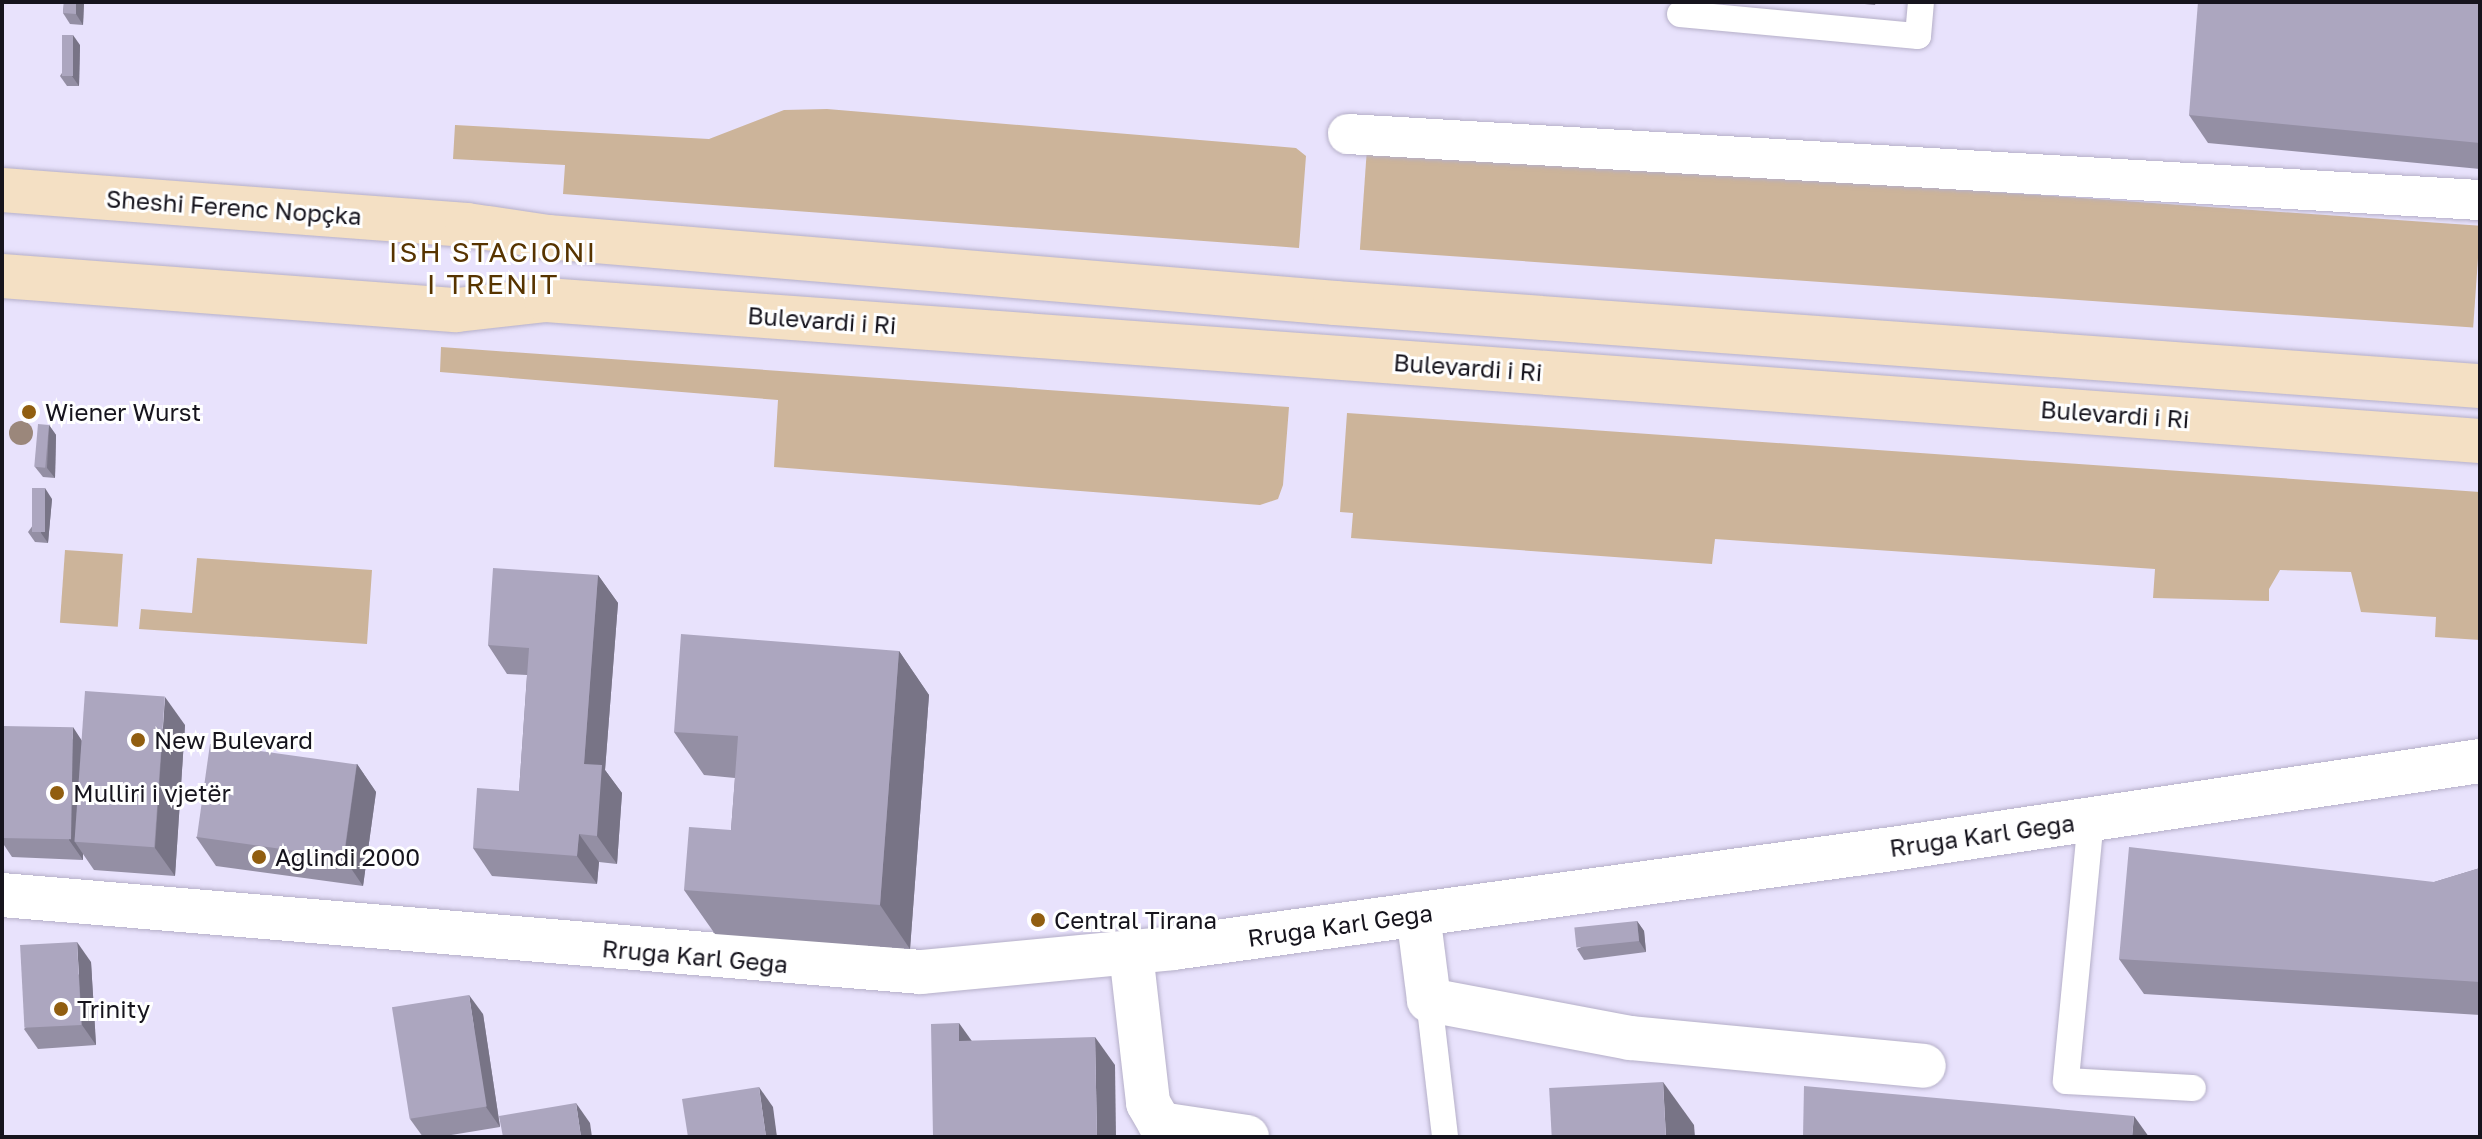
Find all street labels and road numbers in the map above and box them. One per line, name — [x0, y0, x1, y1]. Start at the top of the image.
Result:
street label: Sheshi Ferenc Nopçka — [105, 184, 363, 230]
street label: Bulevardi i Ri — [747, 300, 897, 340]
street label: Bulevardi i Ri — [1393, 347, 1543, 387]
street label: Bulevardi i Ri — [2040, 394, 2190, 434]
street label: Rruga Karl Gega — [1888, 808, 2076, 862]
street label: Rruga Karl Gega — [1246, 898, 1434, 952]
street label: Rruga Karl Gega — [601, 934, 789, 978]

